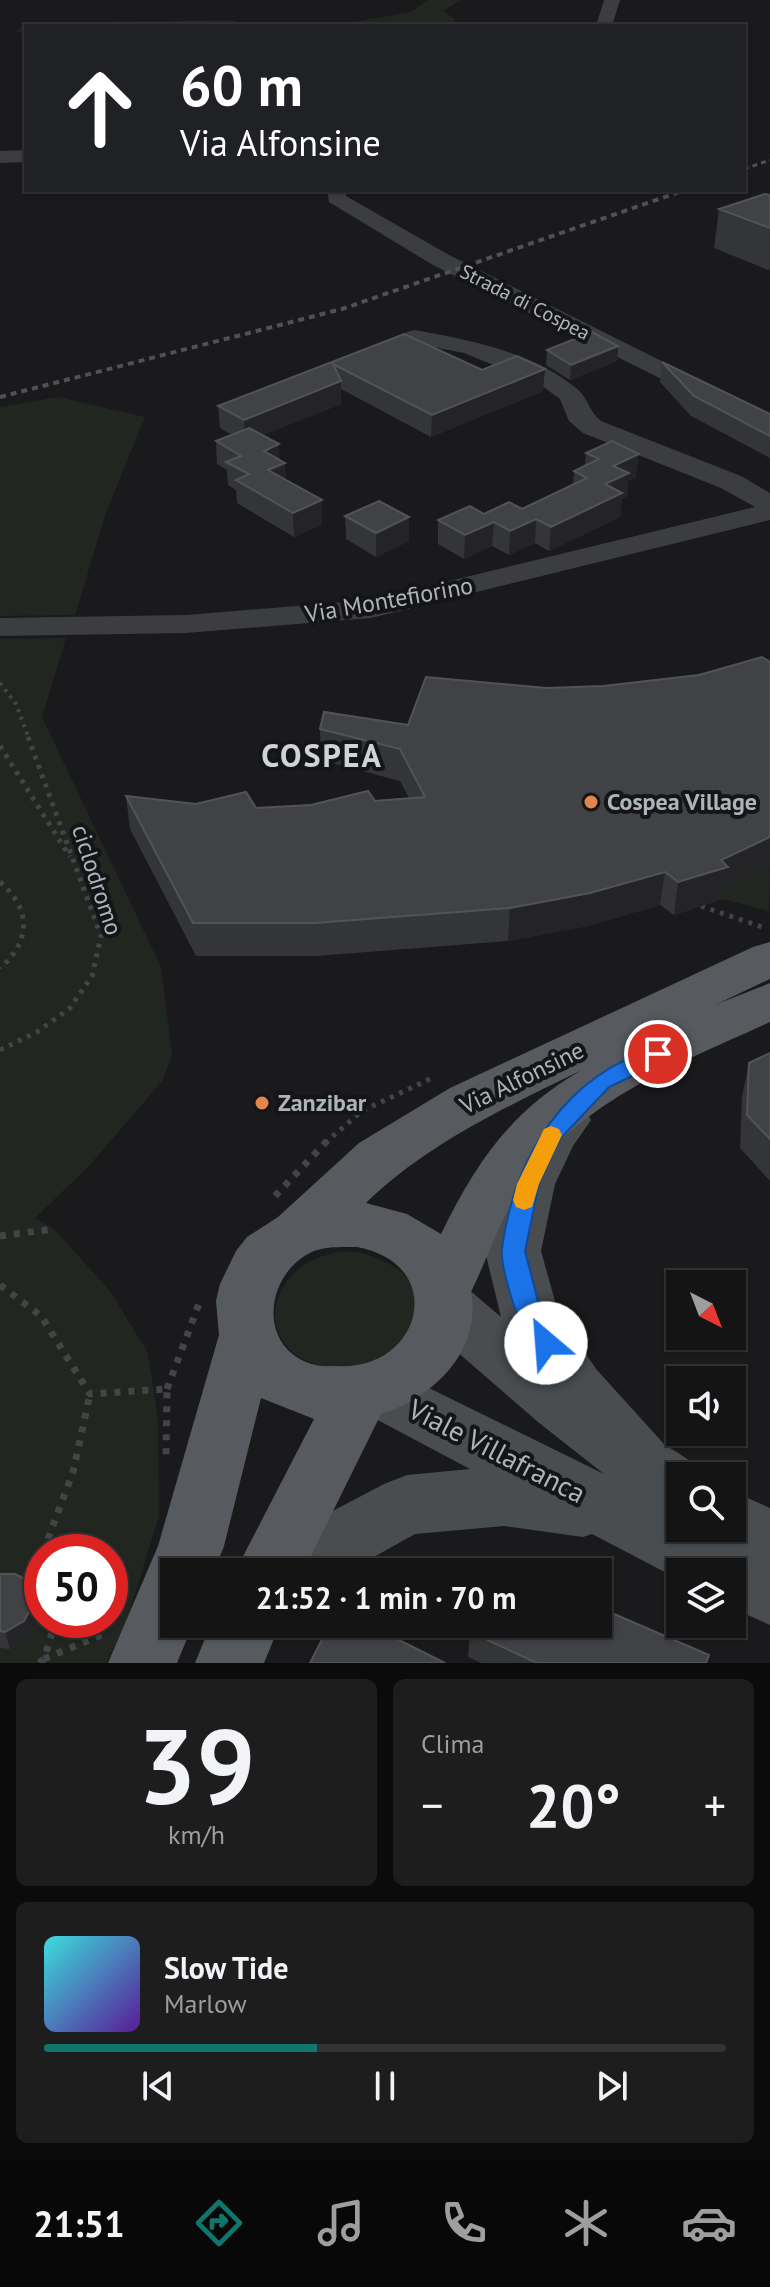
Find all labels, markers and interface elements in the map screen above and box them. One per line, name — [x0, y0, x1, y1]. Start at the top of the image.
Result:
text: 60 m — [180, 49, 303, 121]
icon: ahead — [48, 56, 152, 160]
text: Via Alfonsine — [180, 119, 381, 166]
street label: Strada di Cospea — [456, 258, 594, 346]
street label: Via Montefiorino — [302, 569, 475, 630]
district label: COSPEA — [261, 734, 383, 776]
place label: Cospea Village — [607, 786, 757, 817]
marker: Cospea Village — [582, 793, 600, 811]
street label: ciclodromo — [65, 821, 130, 939]
pin — [624, 1020, 692, 1088]
icon: arrive — [636, 1032, 680, 1076]
street label: Via Alfonsine — [454, 1034, 589, 1121]
place label: Zanzibar — [278, 1087, 367, 1118]
marker: Zanzibar — [253, 1094, 271, 1112]
north arrow — [666, 1270, 746, 1350]
map controls — [666, 1270, 746, 1638]
position arrow — [504, 1301, 588, 1385]
button: sound — [666, 1366, 746, 1446]
street label: Viale Villafranca — [401, 1390, 592, 1511]
button: search — [666, 1462, 746, 1542]
speed limit sign: 50 — [24, 1534, 128, 1638]
button: layers — [666, 1558, 746, 1638]
text: 21:52 · 1 min · 70 m — [256, 1578, 516, 1617]
text: 39 — [138, 1698, 255, 1833]
text: Clima — [421, 1727, 484, 1760]
text: 20° — [526, 1766, 621, 1844]
text: − — [421, 1776, 443, 1833]
text: + — [704, 1776, 726, 1833]
text: km/h — [168, 1818, 225, 1851]
text: Slow Tide — [164, 1948, 289, 1987]
text: Marlow — [164, 1987, 247, 2020]
icon: previous — [136, 2064, 180, 2108]
icon: pause — [363, 2064, 407, 2108]
icon: next — [590, 2064, 634, 2108]
icon: directions — [191, 2195, 247, 2251]
icon: music — [313, 2195, 369, 2251]
icon: phone — [436, 2195, 492, 2251]
icon: climate — [558, 2195, 614, 2251]
icon: car — [681, 2195, 737, 2251]
text: 21:51 — [33, 2200, 125, 2247]

